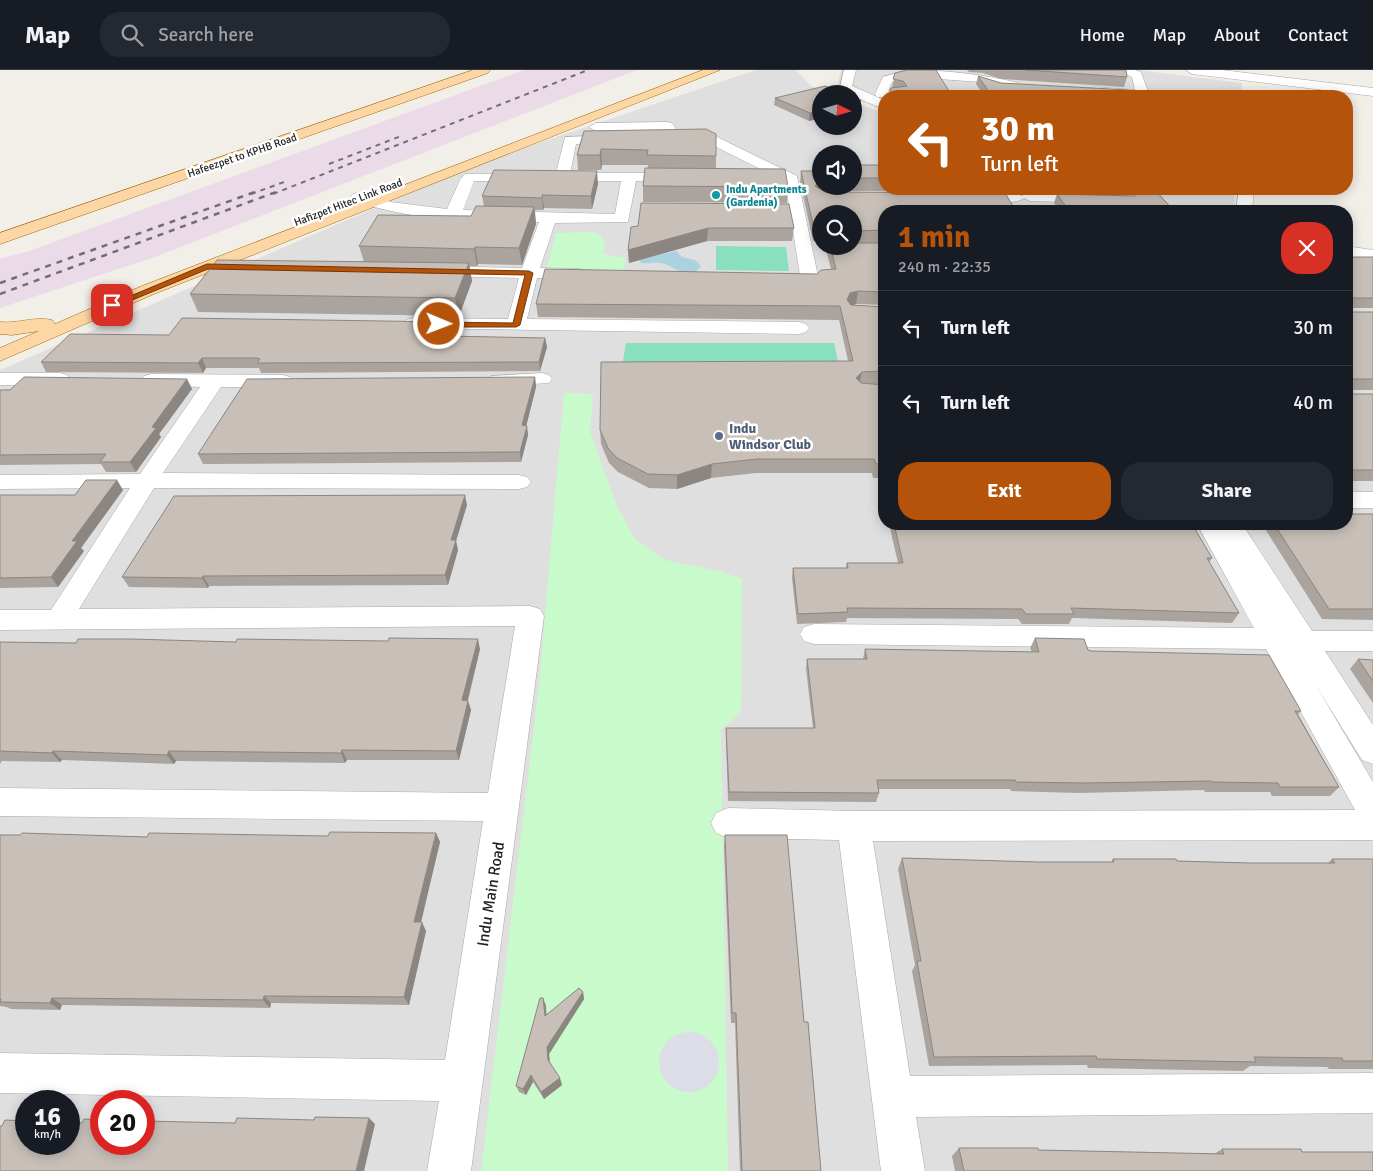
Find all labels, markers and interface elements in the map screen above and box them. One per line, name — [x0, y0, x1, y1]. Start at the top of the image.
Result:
search box — [100, 12, 450, 57]
text: Map — [25, 20, 70, 50]
icon: search — [118, 21, 146, 49]
text: Search here — [158, 23, 254, 47]
text: Home — [1080, 24, 1125, 46]
text: Map — [1153, 24, 1186, 46]
text: About — [1214, 24, 1260, 46]
text: Contact — [1288, 24, 1348, 46]
north arrow — [812, 85, 862, 135]
map controls — [812, 85, 862, 255]
text: 30 m — [981, 107, 1055, 150]
icon: left — [898, 110, 963, 175]
street label: Hafeezpet to KPHB Road — [186, 131, 299, 180]
button: sound — [812, 145, 862, 195]
text: Turn left — [981, 150, 1059, 177]
street label: Hafizpet Hitec Link Road — [292, 176, 404, 229]
place label: Indu Apartments (Gardenia) — [726, 183, 807, 209]
marker: Indu Apartments (Gardenia) — [710, 189, 722, 201]
button: search — [812, 205, 862, 255]
text: 1 min — [898, 219, 970, 256]
button: close — [1281, 222, 1333, 274]
text: 240 m · 22:35 — [898, 257, 991, 277]
pin — [91, 284, 133, 326]
icon: arrive — [98, 291, 126, 319]
position arrow — [412, 297, 464, 349]
icon: left — [898, 314, 926, 342]
text: Turn left — [941, 316, 1010, 340]
text: 30 m — [1293, 316, 1333, 340]
icon: left — [898, 389, 926, 417]
text: Turn left — [941, 391, 1010, 415]
text: 40 m — [1293, 391, 1333, 415]
place label: Indu Windsor Club — [729, 420, 812, 453]
marker: Indu Windsor Club — [713, 430, 725, 442]
button: Exit — [898, 462, 1111, 520]
button: Share — [1121, 462, 1333, 520]
street label: Indu Main Road — [473, 840, 509, 948]
speed limit sign: 20 — [90, 1090, 155, 1155]
text: 16 — [34, 1101, 61, 1132]
text: km/h — [34, 1127, 61, 1142]

